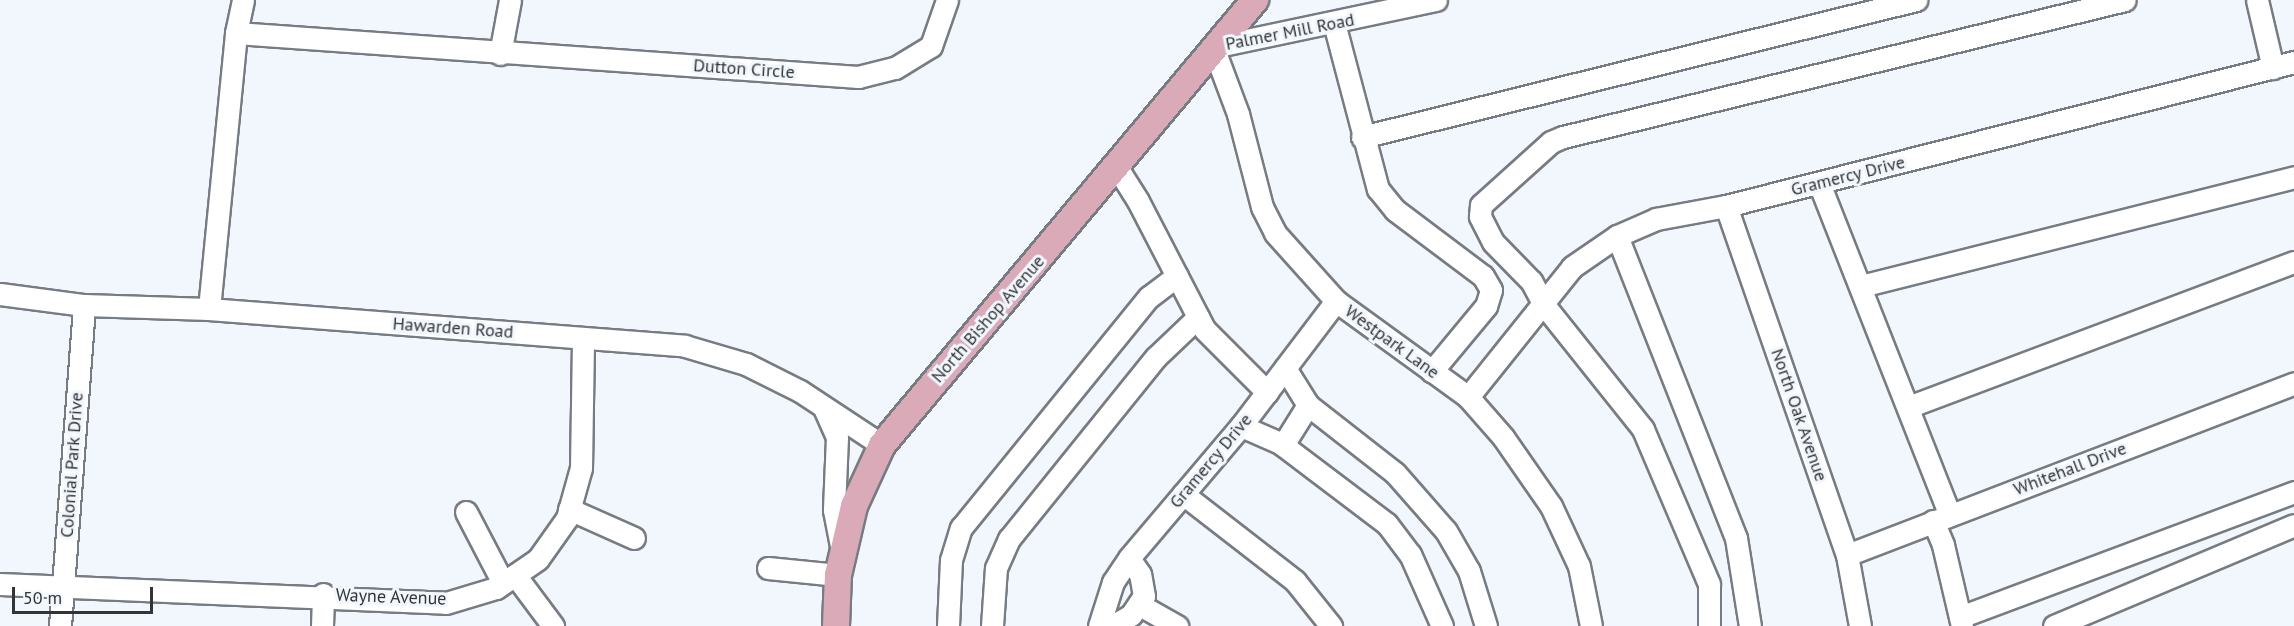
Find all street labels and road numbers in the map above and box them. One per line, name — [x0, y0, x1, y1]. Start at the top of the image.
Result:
street label: Palmer Mill Road — [1224, 9, 1356, 55]
street label: Dutton Circle — [693, 55, 795, 83]
street label: Gramercy Drive — [1788, 151, 1908, 201]
street label: North Bishop Avenue — [927, 251, 1049, 387]
street label: Westpark Lane — [1340, 300, 1444, 384]
street label: Hawarden Road — [392, 313, 514, 343]
street label: North Oak Avenue — [1766, 345, 1832, 485]
street label: Colonial Park Drive — [56, 391, 88, 539]
street label: Gramercy Drive — [1165, 409, 1257, 513]
street label: Whitehall Drive — [2011, 438, 2129, 500]
street label: Wayne Avenue — [335, 584, 447, 610]

